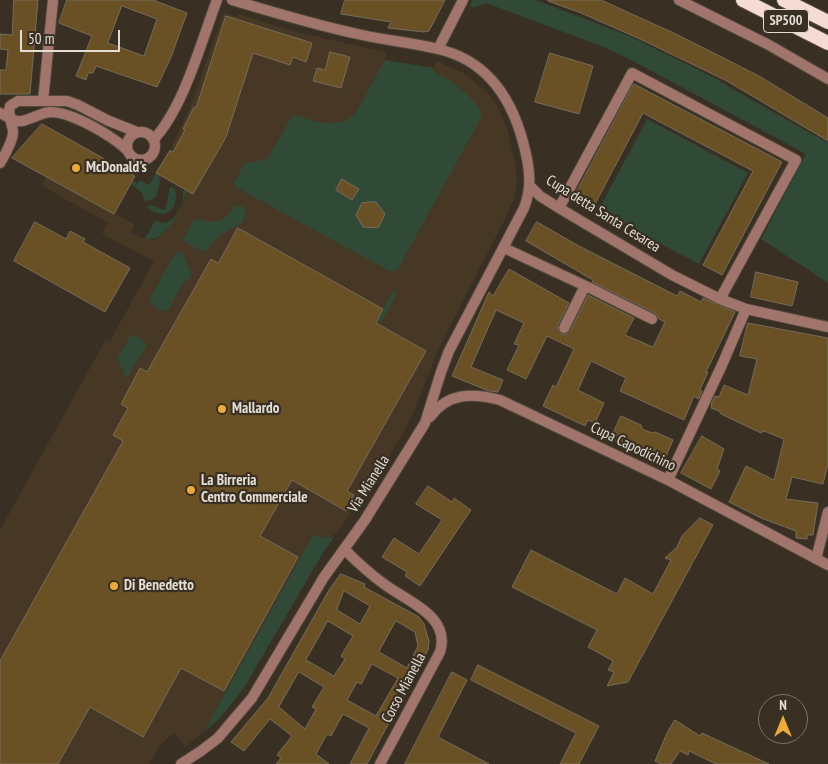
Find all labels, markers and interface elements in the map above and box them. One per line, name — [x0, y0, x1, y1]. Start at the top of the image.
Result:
road number: SP500 — [764, 10, 808, 32]
scale bar — [22, 20, 122, 52]
text: 50 m — [28, 29, 54, 48]
place label: McDonald's — [86, 159, 147, 177]
marker: McDonald's — [70, 162, 82, 174]
street label: Cupa detta Santa Cesarea — [543, 172, 663, 256]
place label: Mallardo — [232, 400, 279, 418]
marker: Mallardo — [216, 403, 228, 415]
street label: Cupa Capodichino — [587, 419, 679, 475]
street label: Via Mianella — [344, 452, 394, 516]
place label: La Birreria Centro Commerciale — [201, 472, 308, 507]
marker: La Birreria Centro Commerciale — [185, 484, 197, 496]
place label: Di Benedetto — [124, 577, 194, 595]
marker: Di Benedetto — [108, 580, 120, 592]
street label: Corso Mianella — [378, 650, 430, 726]
north arrow — [758, 694, 808, 744]
text: N — [779, 696, 787, 714]

